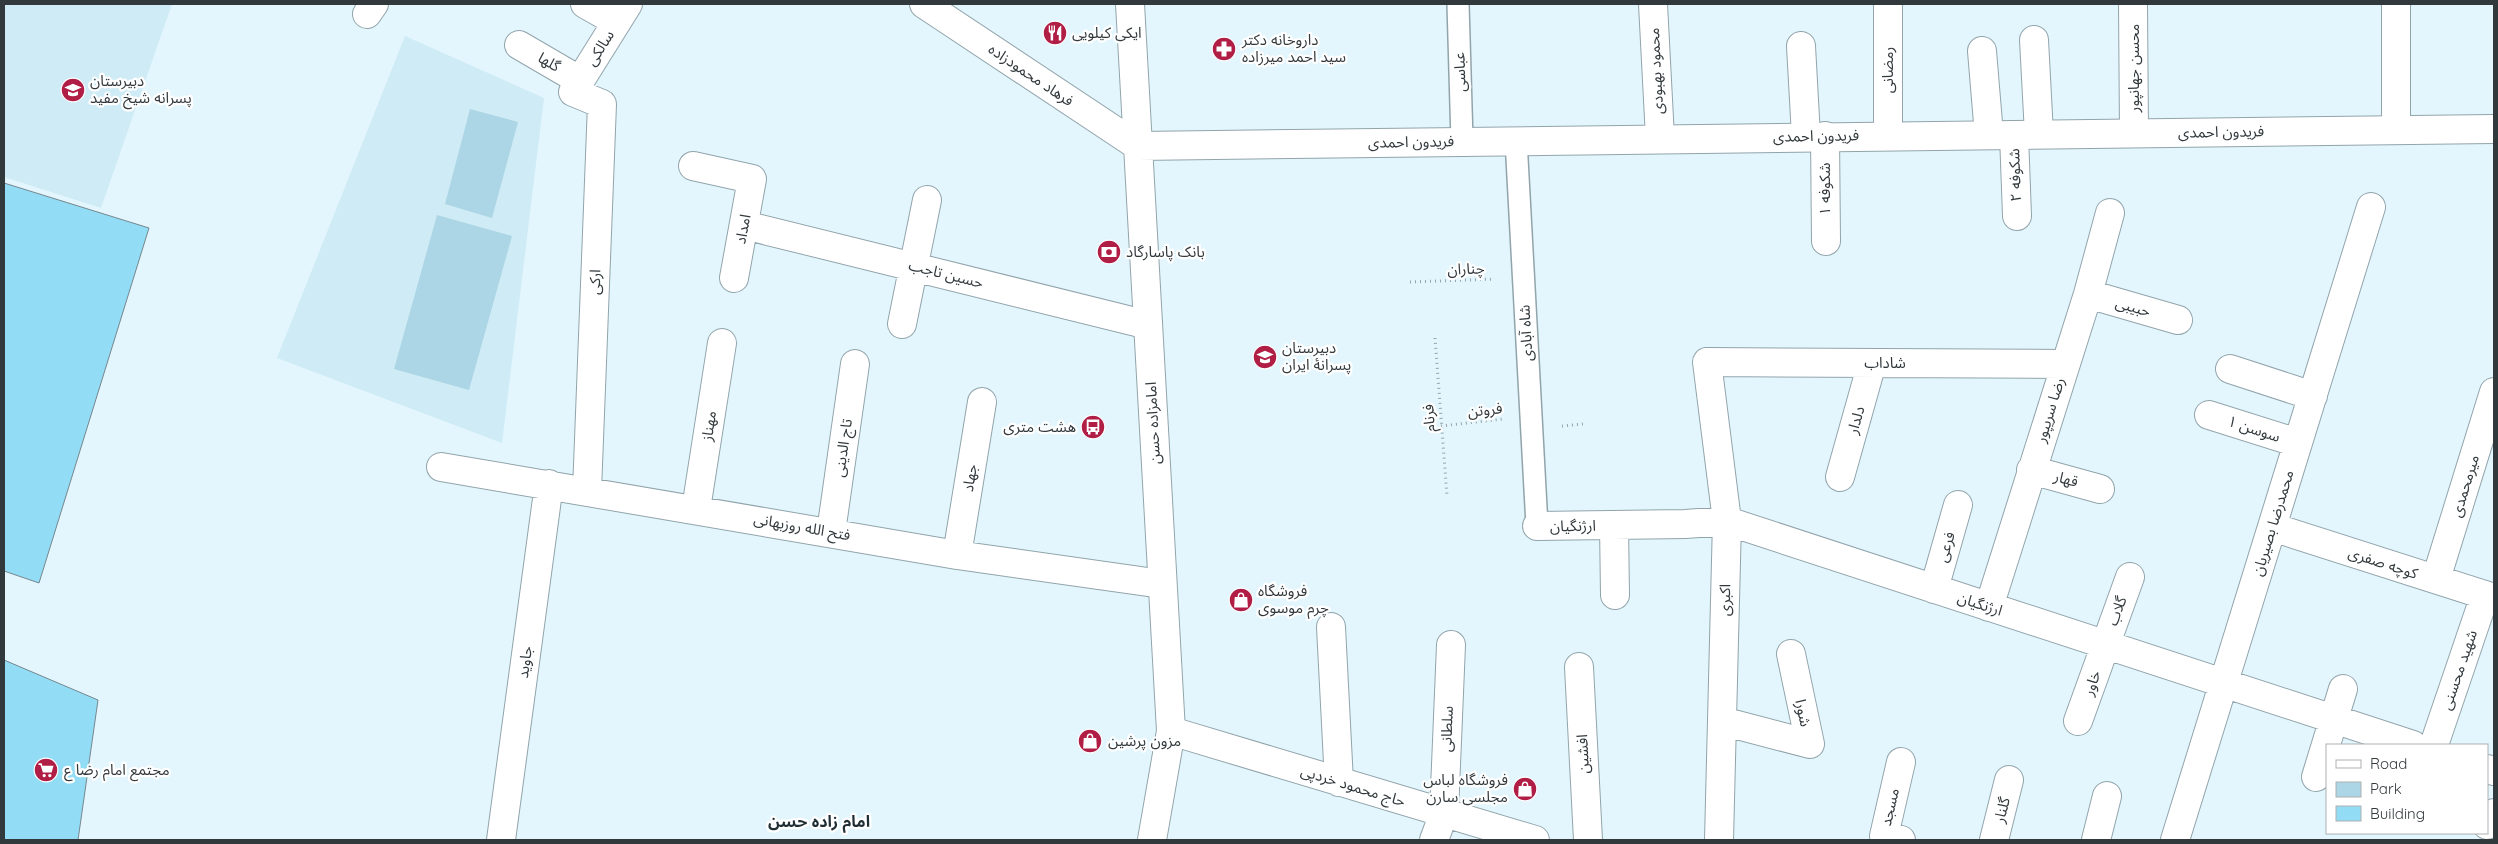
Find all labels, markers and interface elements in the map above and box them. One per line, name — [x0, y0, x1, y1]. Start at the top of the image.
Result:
restaurant icon: ایکی کیلویی — [1042, 20, 1068, 46]
place label: ایکی کیلویی — [1072, 23, 1142, 42]
street label: محسن جهانپور — [2124, 24, 2144, 113]
street label: سالکی — [581, 26, 618, 69]
street label: محمود بهبودی — [1644, 27, 1667, 115]
place label: داروخانه دکتر سید احمد میرزاده — [1241, 30, 1346, 66]
pharmacy icon: داروخانه دکتر سید احمد میرزاده — [1211, 36, 1237, 62]
street label: فرهاد محمودزاده — [985, 39, 1078, 110]
street label: رمضانی — [1878, 47, 1897, 93]
street label: گلها — [535, 48, 565, 76]
street label: عباسی — [1449, 51, 1470, 92]
place label: دبیرستان پسرانه شیخ مفید — [90, 71, 192, 110]
school or university icon: دبیرستان پسرانه شیخ مفید — [60, 77, 86, 103]
street label: فریدون احمدی — [2178, 121, 2265, 142]
street label: فریدون احمدی — [1773, 125, 1860, 146]
street label: فریدون احمدی — [1368, 131, 1455, 152]
street label: شکوفه ۲ — [2004, 148, 2025, 202]
street label: شکوفه ۱ — [1815, 162, 1834, 216]
street label: امداد — [730, 212, 755, 246]
bank icon: بانک پاسارگاد — [1096, 239, 1122, 265]
place label: بانک پاسارگاد — [1126, 242, 1205, 262]
street label: حسین تاجب — [907, 255, 986, 292]
street label: چناران — [1447, 258, 1485, 280]
street label: ارکی — [585, 269, 604, 295]
street label: حبیبی — [2113, 292, 2153, 321]
street label: شاه آبادی — [1515, 304, 1536, 362]
place label: دبیرستان پسرانهٔ ایران — [1282, 338, 1351, 375]
school or university icon: دبیرستان پسرانهٔ ایران — [1252, 344, 1278, 370]
street label: شاداب — [1864, 353, 1906, 372]
street label: رضا سریپور — [2030, 375, 2069, 446]
street label: امامزاده حسن — [1141, 381, 1164, 465]
street label: فروتن — [1467, 398, 1504, 421]
street label: فرنام — [1418, 403, 1441, 433]
street label: دلدار — [1842, 404, 1869, 437]
street label: مهناز — [697, 409, 720, 443]
street label: سوسن ۱ — [2225, 411, 2283, 446]
bus stop icon: هشت متری — [1080, 414, 1106, 440]
place label: هشت متری — [1003, 417, 1076, 436]
street label: تاج الدینی — [829, 418, 859, 479]
street label: میرمحمدی — [2446, 452, 2483, 519]
street label: جهاد — [958, 462, 981, 493]
street label: قهار — [2051, 466, 2081, 491]
street label: محمدرضا بصیریان — [2247, 468, 2298, 578]
street label: فتح الله روزبهانی — [752, 509, 852, 547]
street label: ارژنگیان — [1550, 516, 1596, 535]
street label: فرعی — [1932, 529, 1959, 564]
street label: کوچه صفری — [2346, 542, 2421, 584]
place label: فروشگاه چرم موسوی — [1258, 581, 1329, 619]
street label: اکبری — [1715, 584, 1734, 616]
shop icon: فروشگاه چرم موسوی — [1228, 587, 1254, 613]
street label: ارژنگیان — [1955, 587, 2005, 620]
street label: گلاب — [2102, 593, 2131, 628]
street label: شهید محسنی — [2436, 627, 2481, 712]
street label: جاوید — [513, 644, 536, 679]
street label: خاور — [2078, 668, 2105, 699]
street label: شورا — [1791, 697, 1816, 729]
street label: سلطانی — [1436, 705, 1457, 752]
shop icon: مزون پرشین — [1077, 728, 1103, 754]
place label: مزون پرشین — [1108, 731, 1181, 751]
street label: افشین — [1572, 734, 1593, 774]
legend — [2326, 744, 2488, 834]
text: Road — [2370, 754, 2407, 773]
supermarket icon: مجتمع امام رضا ع — [33, 757, 59, 783]
place label: مجتمع امام رضا ع — [64, 760, 170, 782]
street label: حاج محمود خردپی — [1298, 761, 1408, 813]
place label: فروشگاه لباس مجلسی سارن — [1423, 770, 1508, 806]
shop icon: فروشگاه لباس مجلسی سارن — [1512, 776, 1538, 802]
text: Park — [2370, 779, 2402, 798]
street label: مسجد — [1876, 786, 1903, 828]
street label: گلنار — [1989, 794, 2014, 826]
text: Building — [2370, 804, 2425, 823]
district label: امام زاده حسن — [768, 811, 870, 833]

